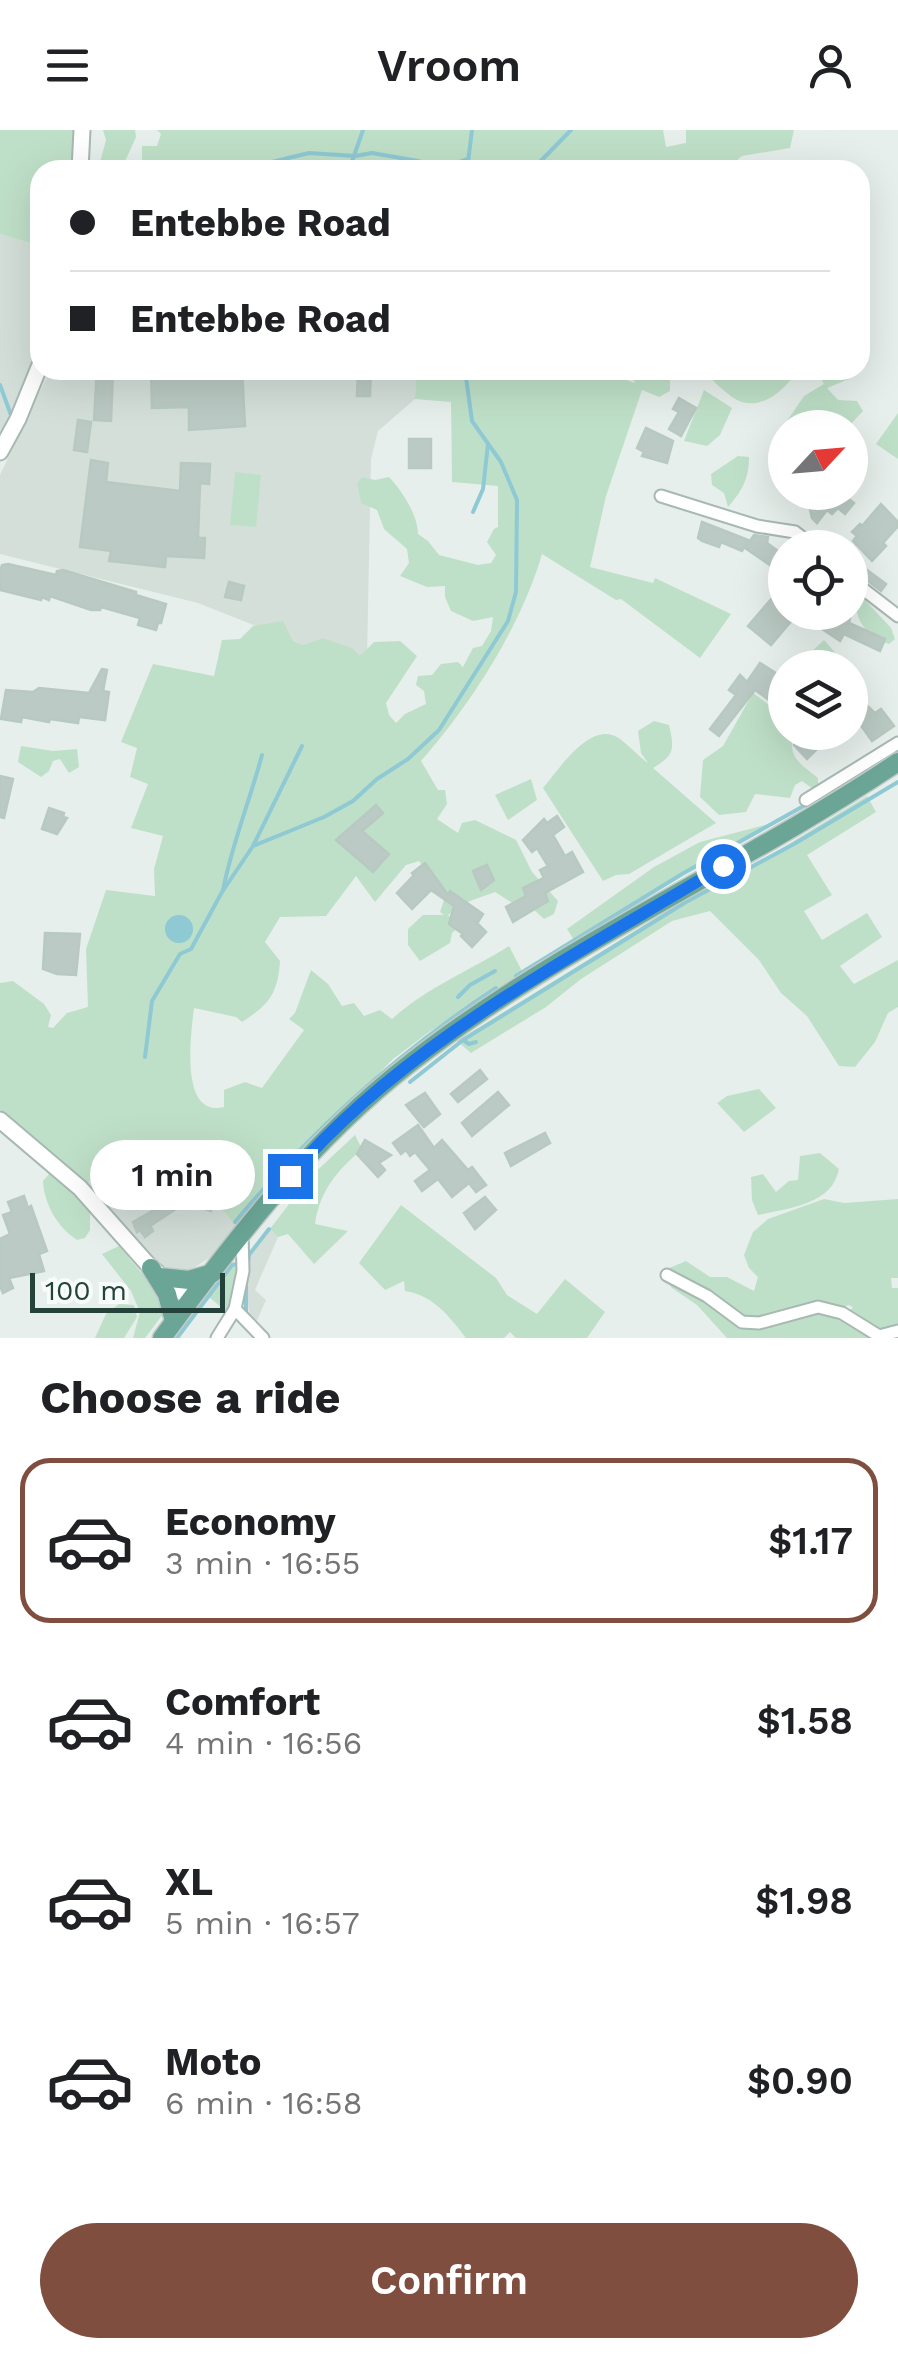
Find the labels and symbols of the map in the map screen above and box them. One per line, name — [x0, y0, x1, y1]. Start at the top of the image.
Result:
north arrow — [768, 410, 868, 510]
route start — [701, 844, 746, 889]
callout: 1 min — [90, 1141, 255, 1211]
route end — [268, 1154, 313, 1199]
scale bar — [30, 1268, 225, 1312]

